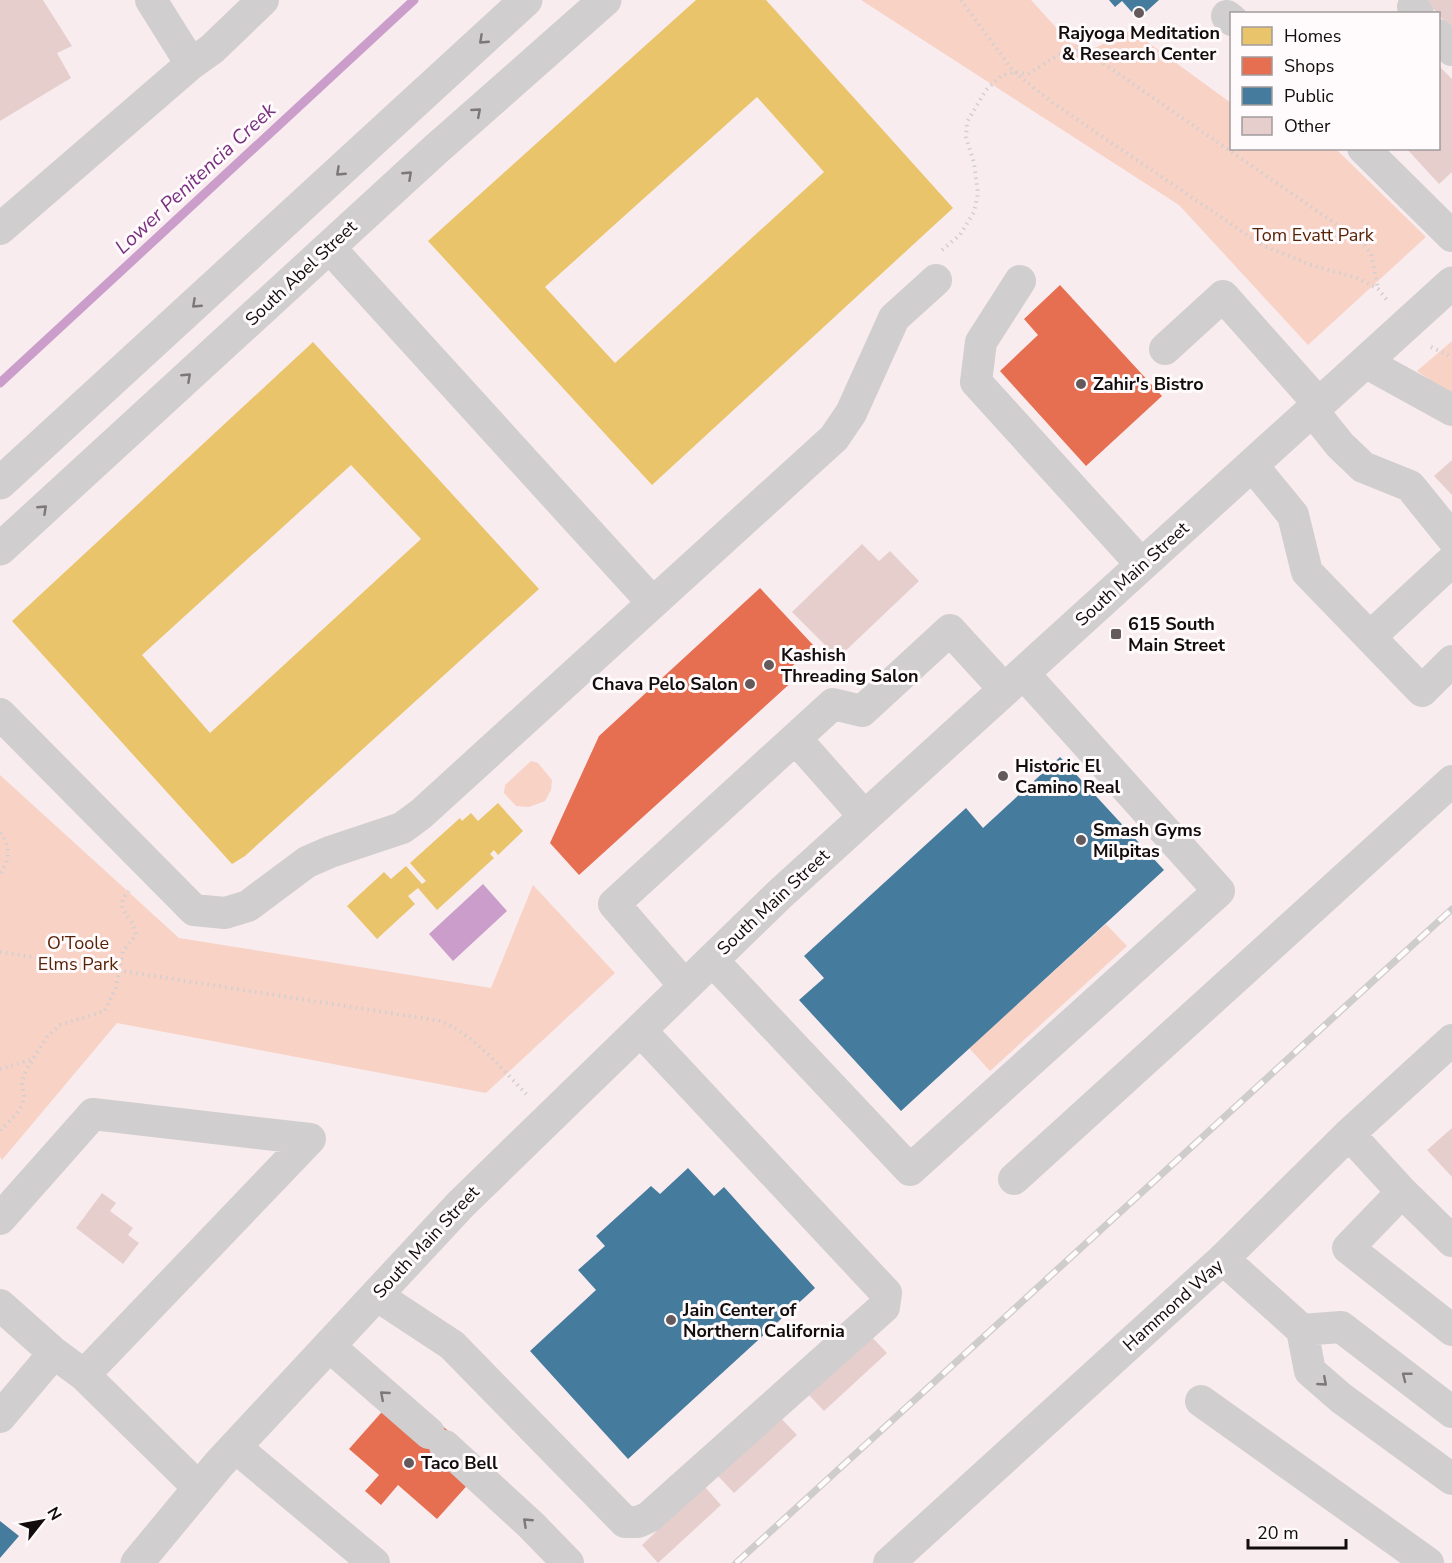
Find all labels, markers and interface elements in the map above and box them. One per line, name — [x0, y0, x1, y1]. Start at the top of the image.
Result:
marker: Rajyoga Meditation & Research Center — [1132, 6, 1146, 20]
legend — [1230, 12, 1440, 150]
place label: Rajyoga Meditation & Research Center — [1058, 21, 1220, 66]
text: Homes — [1284, 24, 1341, 48]
one-way arrow — [480, 32, 491, 43]
text: Shops — [1284, 54, 1334, 78]
text: Public — [1284, 84, 1334, 108]
water label: Lower Penitencia Creek — [109, 96, 282, 260]
one-way arrow — [471, 108, 481, 119]
text: Other — [1284, 114, 1331, 138]
one-way arrow — [336, 164, 347, 175]
one-way arrow — [401, 171, 412, 182]
street label: South Abel Street — [240, 214, 363, 331]
park label: Tom Evatt Park — [1252, 223, 1375, 247]
one-way arrow — [192, 296, 203, 307]
place label: Zahir's Bistro — [1093, 372, 1204, 396]
one-way arrow — [180, 373, 191, 384]
marker: Zahir's Bistro — [1074, 377, 1088, 391]
one-way arrow — [36, 505, 47, 516]
street label: South Main Street — [1070, 516, 1195, 632]
place label: 615 South Main Street — [1128, 612, 1225, 657]
marker: 615 South Main Street — [1109, 627, 1123, 641]
place label: Kashish Threading Salon — [781, 643, 919, 688]
marker: Kashish Threading Salon — [762, 658, 776, 672]
place label: Chava Pelo Salon — [592, 672, 738, 696]
marker: Chava Pelo Salon — [743, 677, 757, 691]
place label: Historic El Camino Real — [1015, 754, 1121, 799]
marker: Historic El Camino Real — [996, 769, 1010, 783]
place label: Smash Gyms Milpitas — [1093, 818, 1202, 863]
marker: Smash Gyms Milpitas — [1074, 833, 1088, 847]
street label: South Main Street — [712, 843, 835, 960]
park label: O'Toole Elms Park — [38, 931, 119, 976]
street label: South Main Street — [368, 1180, 485, 1303]
street label: Hammond Way — [1118, 1253, 1229, 1356]
place label: Jain Center of Northern California — [682, 1298, 845, 1343]
marker: Jain Center of Northern California — [664, 1313, 678, 1327]
one-way arrow — [1401, 1373, 1412, 1384]
one-way arrow — [1316, 1375, 1327, 1386]
one-way arrow — [380, 1391, 391, 1402]
place label: Taco Bell — [421, 1451, 498, 1475]
marker: Taco Bell — [402, 1456, 416, 1470]
north arrow — [12, 1491, 72, 1551]
text: N — [41, 1503, 67, 1525]
scale bar — [1248, 1512, 1346, 1550]
one-way arrow — [523, 1518, 534, 1529]
text: 20 m — [1257, 1521, 1299, 1545]

